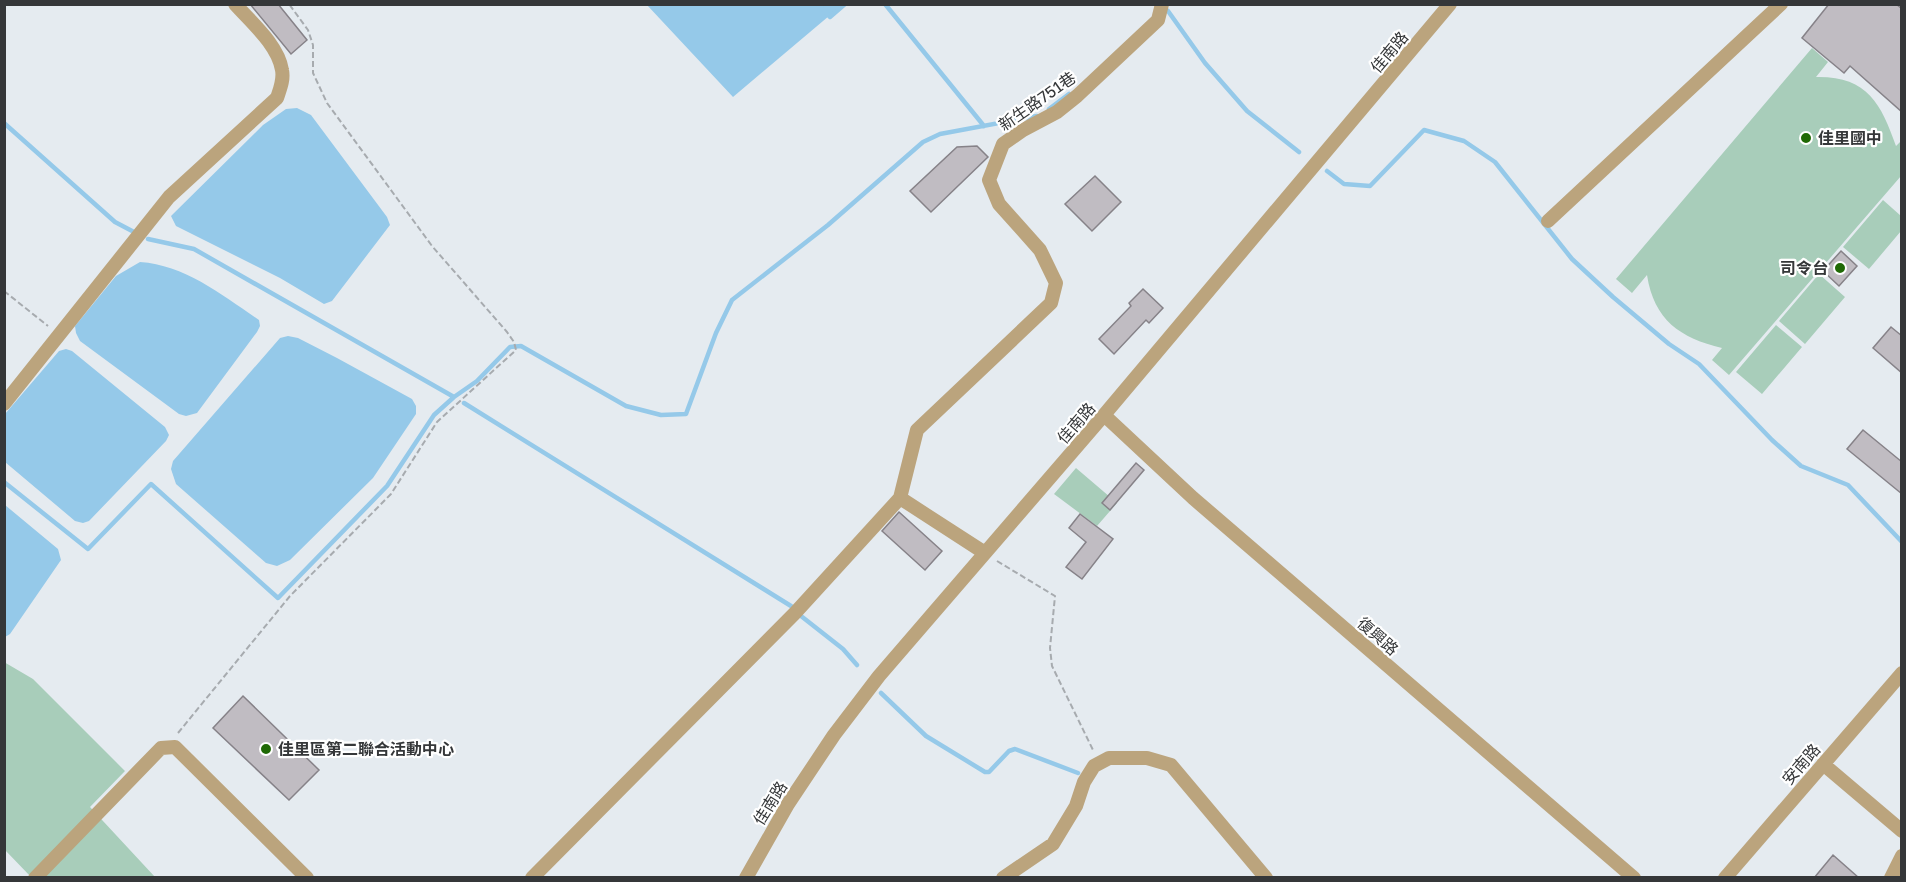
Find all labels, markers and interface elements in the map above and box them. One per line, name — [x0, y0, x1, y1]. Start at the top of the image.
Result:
street label: 佳南路 — [1366, 27, 1412, 77]
street label: 新生路751巷 — [995, 67, 1079, 135]
place label: 佳里國中 — [1818, 128, 1882, 148]
marker: 佳里國中 — [1799, 131, 1813, 145]
place label: 司令台 — [1780, 258, 1828, 278]
marker: 司令台 — [1833, 261, 1847, 275]
street label: 佳南路 — [1053, 398, 1099, 448]
street label: 復興路 — [1353, 613, 1403, 659]
place label: 佳里區第二聯合活動中心 — [278, 739, 454, 759]
street label: 安南路 — [1778, 739, 1824, 789]
marker: 佳里區第二聯合活動中心 — [259, 742, 273, 756]
street label: 佳南路 — [749, 777, 791, 829]

